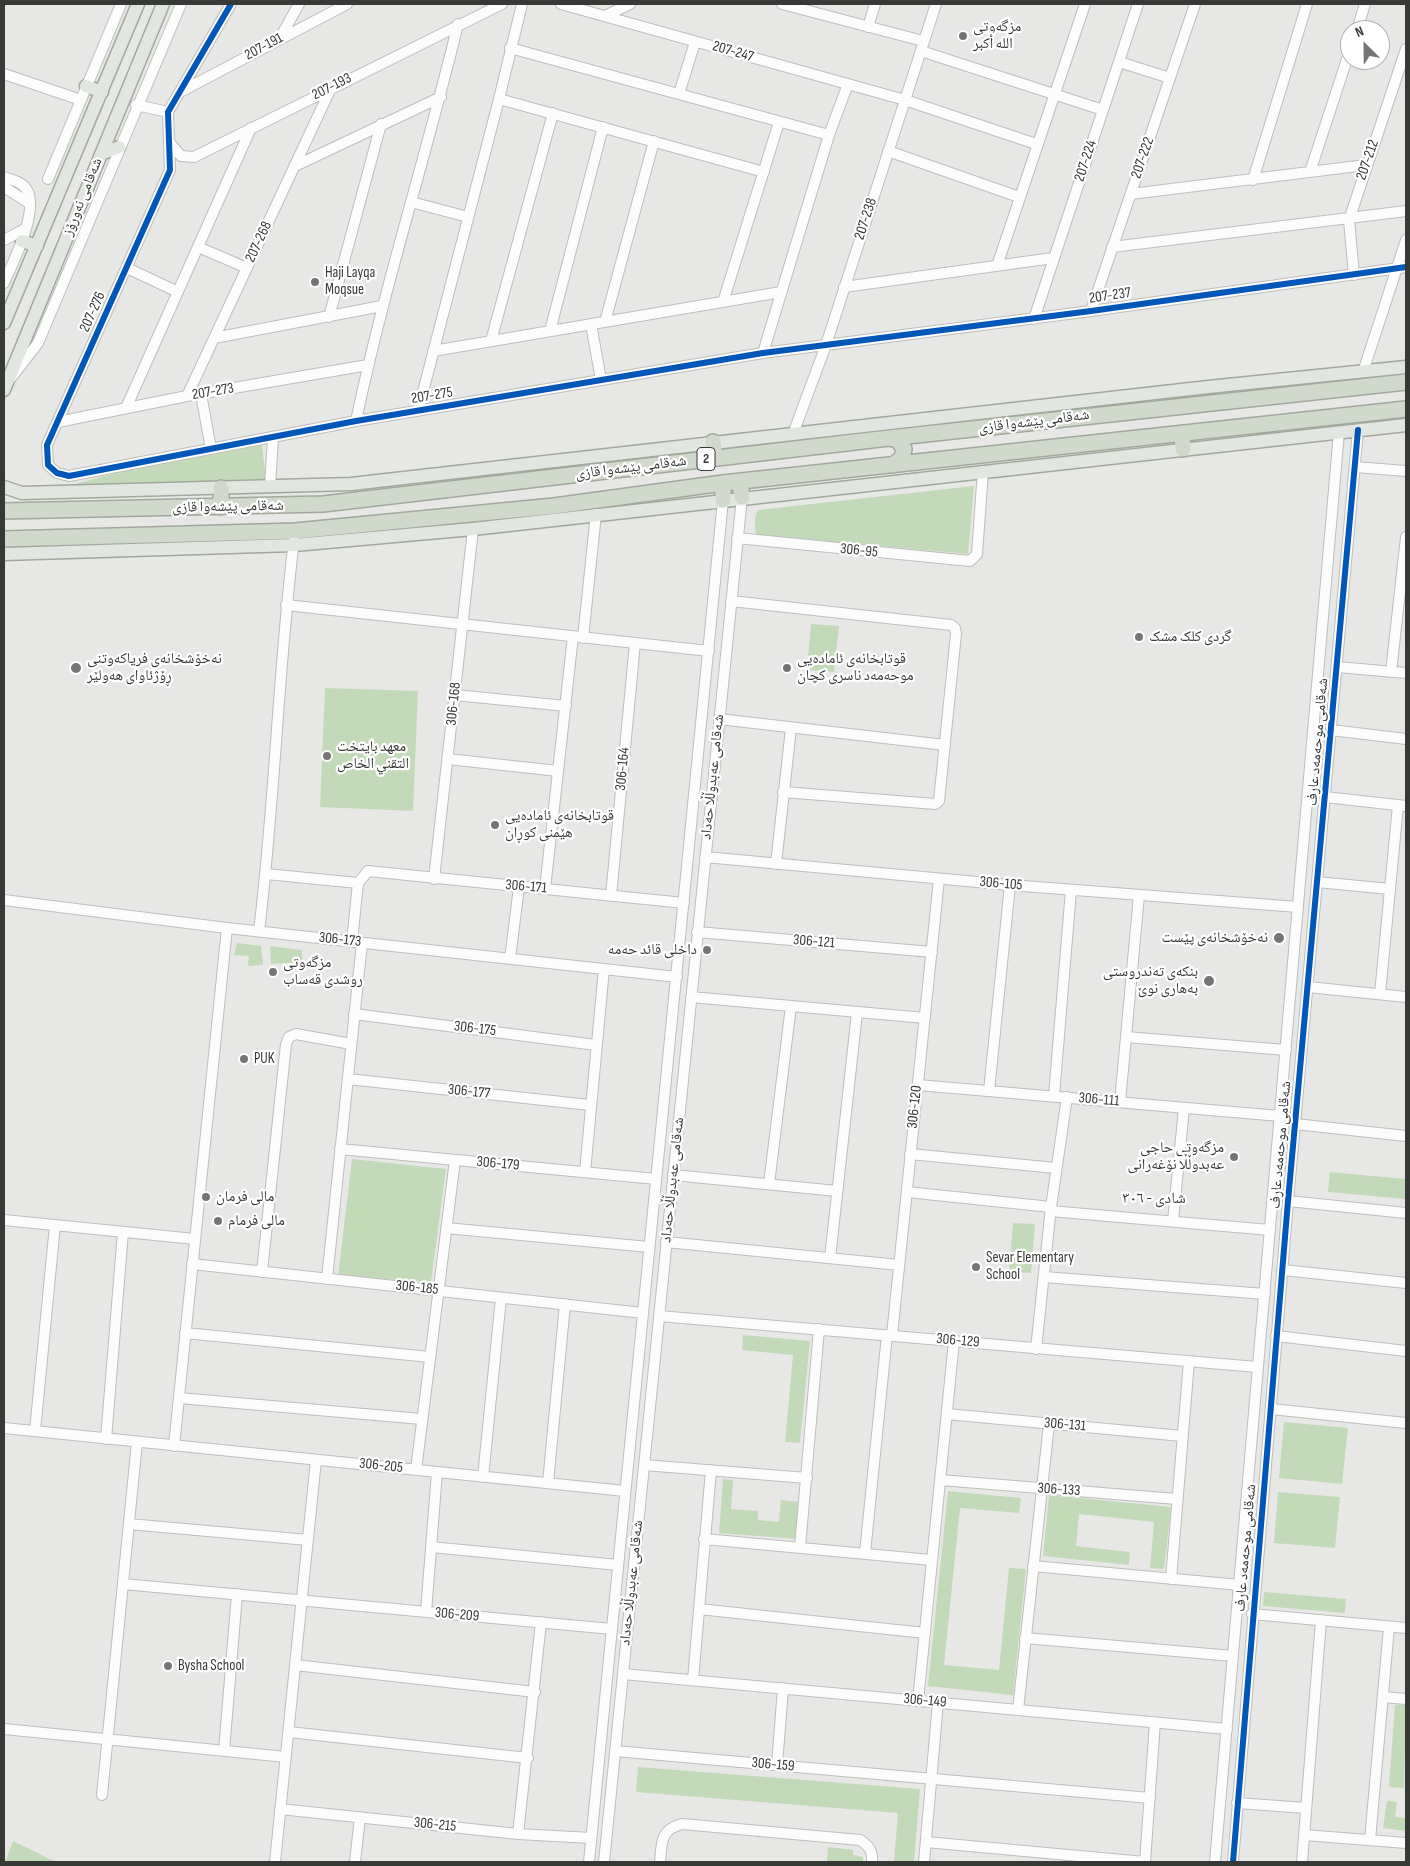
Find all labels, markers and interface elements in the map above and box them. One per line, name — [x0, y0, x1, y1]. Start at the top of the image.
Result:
place label: مزگەوتی الله أكبر — [973, 18, 1021, 53]
north arrow — [1340, 20, 1390, 70]
text: N — [1353, 22, 1366, 41]
street label: 207-191 — [242, 29, 286, 65]
marker: مزگەوتی الله أكبر — [957, 30, 969, 42]
street label: 207-247 — [710, 38, 756, 66]
street label: 207-193 — [309, 69, 355, 105]
street label: 207-222 — [1128, 135, 1158, 181]
street label: 207-212 — [1353, 137, 1383, 183]
street label: 207-224 — [1071, 138, 1101, 184]
street label: شەقامی نەورۆز — [59, 155, 107, 239]
street label: 207-238 — [851, 196, 881, 242]
street label: 207-268 — [242, 219, 276, 265]
place label: Haji Layqa Moqsue — [325, 264, 375, 299]
marker: Haji Layqa Moqsue — [309, 276, 321, 288]
street label: 207-237 — [1088, 284, 1132, 308]
street label: 207-276 — [76, 289, 110, 335]
street label: 207-273 — [191, 379, 235, 405]
street label: 207-275 — [410, 384, 454, 408]
street label: شەقامی پێشەوا قازی — [977, 406, 1091, 438]
road number: 2 — [697, 448, 715, 470]
street label: شەقامی پێشەوا قازی — [574, 452, 688, 484]
street label: شەقامی پێشەوا قازی — [172, 497, 284, 517]
street label: 306-95 — [839, 540, 879, 562]
place label: گردی کلک مشک — [1149, 628, 1231, 646]
marker: گردی کلک مشک — [1133, 631, 1145, 643]
place label: نەخۆشخانەی فریاکەوتنی ڕۆژئاوای هەولێر — [87, 650, 222, 685]
place label: قوتابخانەی ئامادەیی موحەمەد ناسری کچان — [797, 650, 914, 685]
marker: نەخۆشخانەی فریاکەوتنی ڕۆژئاوای هەولێر — [69, 661, 83, 675]
marker: قوتابخانەی ئامادەیی موحەمەد ناسری کچان — [781, 662, 793, 674]
street label: شەقامی موحەمەد عارف — [1303, 677, 1333, 807]
street label: 306-168 — [443, 681, 465, 727]
street label: شەقامی عەبدوڵڵا حەداد — [697, 713, 729, 841]
place label: معهد بايتخت التقني الخاص — [337, 738, 409, 773]
street label: 306-164 — [612, 747, 634, 791]
marker: معهد بايتخت التقني الخاص — [321, 750, 333, 762]
place label: قوتابخانەی ئامادەیی هێمنی کوڕان — [505, 807, 614, 842]
marker: قوتابخانەی ئامادەیی هێمنی کوڕان — [489, 819, 501, 831]
street label: 306-105 — [979, 873, 1023, 895]
street label: 306-171 — [504, 876, 548, 898]
street label: 306-173 — [318, 929, 362, 951]
place label: نەخۆشخانەی پێست — [1162, 929, 1268, 947]
street label: 306-121 — [792, 931, 836, 953]
marker: نەخۆشخانەی پێست — [1272, 931, 1286, 945]
place label: داخلی قائد حەمە — [608, 941, 697, 959]
marker: داخلی قائد حەمە — [701, 944, 713, 956]
place label: مزگەوتی روشدی قەساب — [283, 954, 363, 989]
place label: بنکەی تەندروستی بەهاری نوێ — [1103, 963, 1198, 998]
marker: مزگەوتی روشدی قەساب — [267, 966, 279, 978]
marker: بنکەی تەندروستی بەهاری نوێ — [1202, 974, 1216, 988]
street label: 306-175 — [453, 1017, 497, 1041]
place label: PUK — [254, 1050, 275, 1068]
marker: PUK — [238, 1053, 250, 1065]
street label: شەقامی موحەمەد عارف — [1266, 1080, 1296, 1210]
street label: 306-177 — [447, 1081, 491, 1103]
street label: 306-120 — [904, 1085, 926, 1129]
street label: 306-111 — [1078, 1089, 1120, 1111]
street label: شەقامی عەبدوڵڵا حەداد — [657, 1116, 689, 1244]
place label: مزگەوتی حاجی عەبدوڵڵا نۆغەرانی — [1127, 1139, 1224, 1174]
marker: مزگەوتی حاجی عەبدوڵڵا نۆغەرانی — [1228, 1151, 1240, 1163]
street label: 306-179 — [476, 1153, 520, 1175]
place label: مالى فرمان — [216, 1188, 274, 1206]
district label: شادی - ٣٠٦ — [1122, 1189, 1186, 1209]
marker: مالى فرمان — [200, 1191, 212, 1203]
place label: مالى فرمام — [228, 1212, 285, 1230]
marker: مالى فرمام — [212, 1215, 224, 1227]
place label: Sevar Elementary School — [986, 1249, 1074, 1284]
marker: Sevar Elementary School — [970, 1261, 982, 1273]
street label: 306-185 — [395, 1277, 439, 1299]
street label: 306-129 — [936, 1330, 980, 1352]
street label: 306-131 — [1043, 1414, 1087, 1436]
street label: 306-205 — [358, 1455, 404, 1477]
street label: 306-133 — [1037, 1480, 1081, 1500]
street label: شەقامی موحەمەد عارف — [1231, 1483, 1261, 1613]
street label: شەقامی عەبدوڵڵا حەداد — [616, 1519, 648, 1647]
street label: 306-209 — [434, 1604, 480, 1626]
place label: Bysha School — [178, 1657, 244, 1675]
marker: Bysha School — [162, 1660, 174, 1672]
street label: 306-149 — [903, 1690, 947, 1712]
street label: 306-159 — [751, 1754, 795, 1776]
street label: 306-215 — [413, 1814, 457, 1836]

